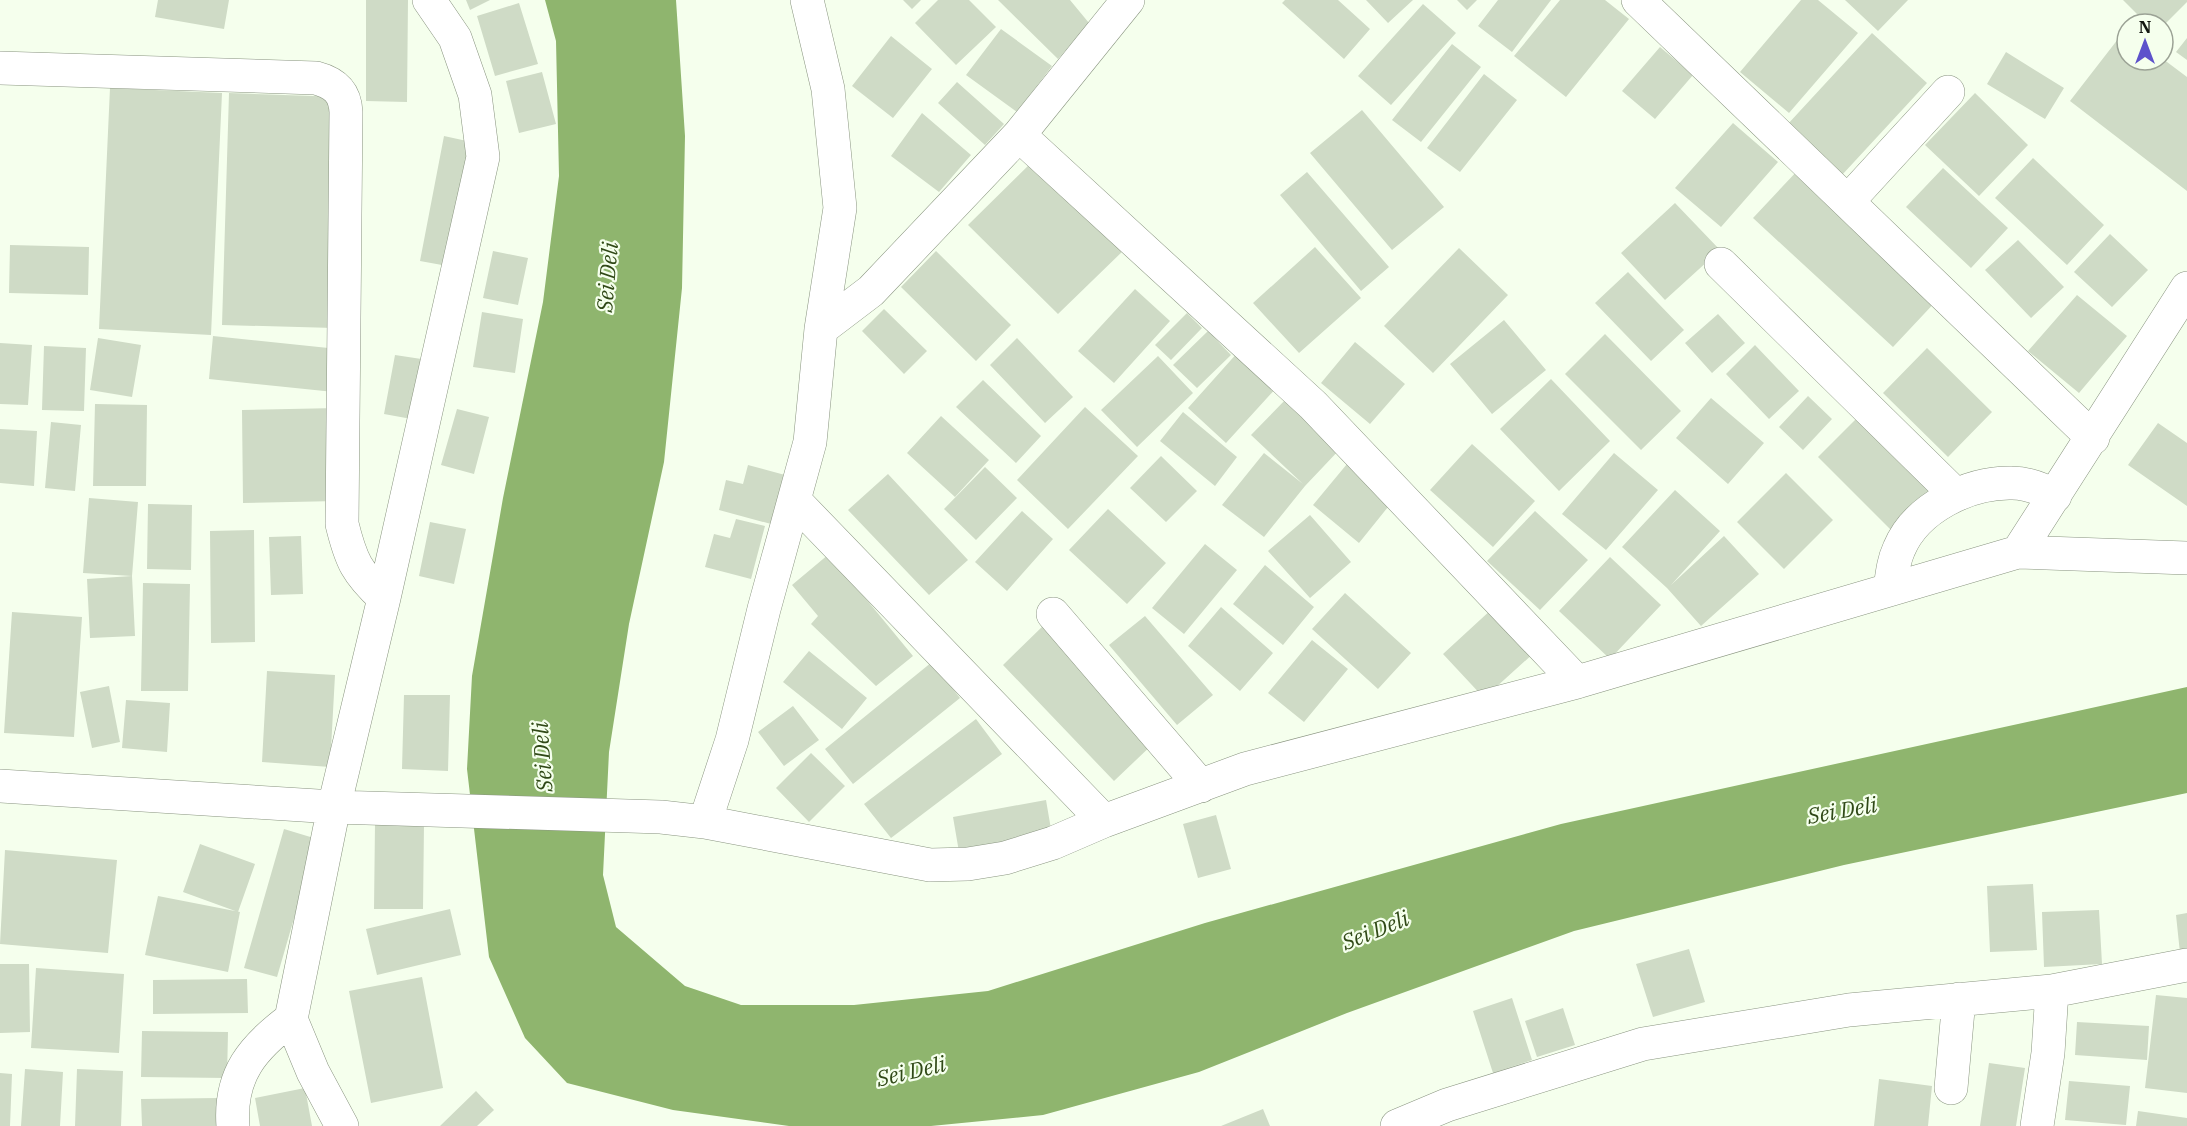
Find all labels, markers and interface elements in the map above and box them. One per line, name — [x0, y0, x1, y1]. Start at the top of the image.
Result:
north arrow — [2115, 12, 2175, 72]
text: N — [2139, 17, 2151, 37]
water label: Sei Deli — [589, 240, 624, 314]
water label: Sei Deli — [525, 721, 558, 794]
water label: Sei Deli — [1804, 789, 1879, 830]
water label: Sei Deli — [1336, 903, 1413, 957]
water label: Sei Deli — [872, 1048, 949, 1093]

